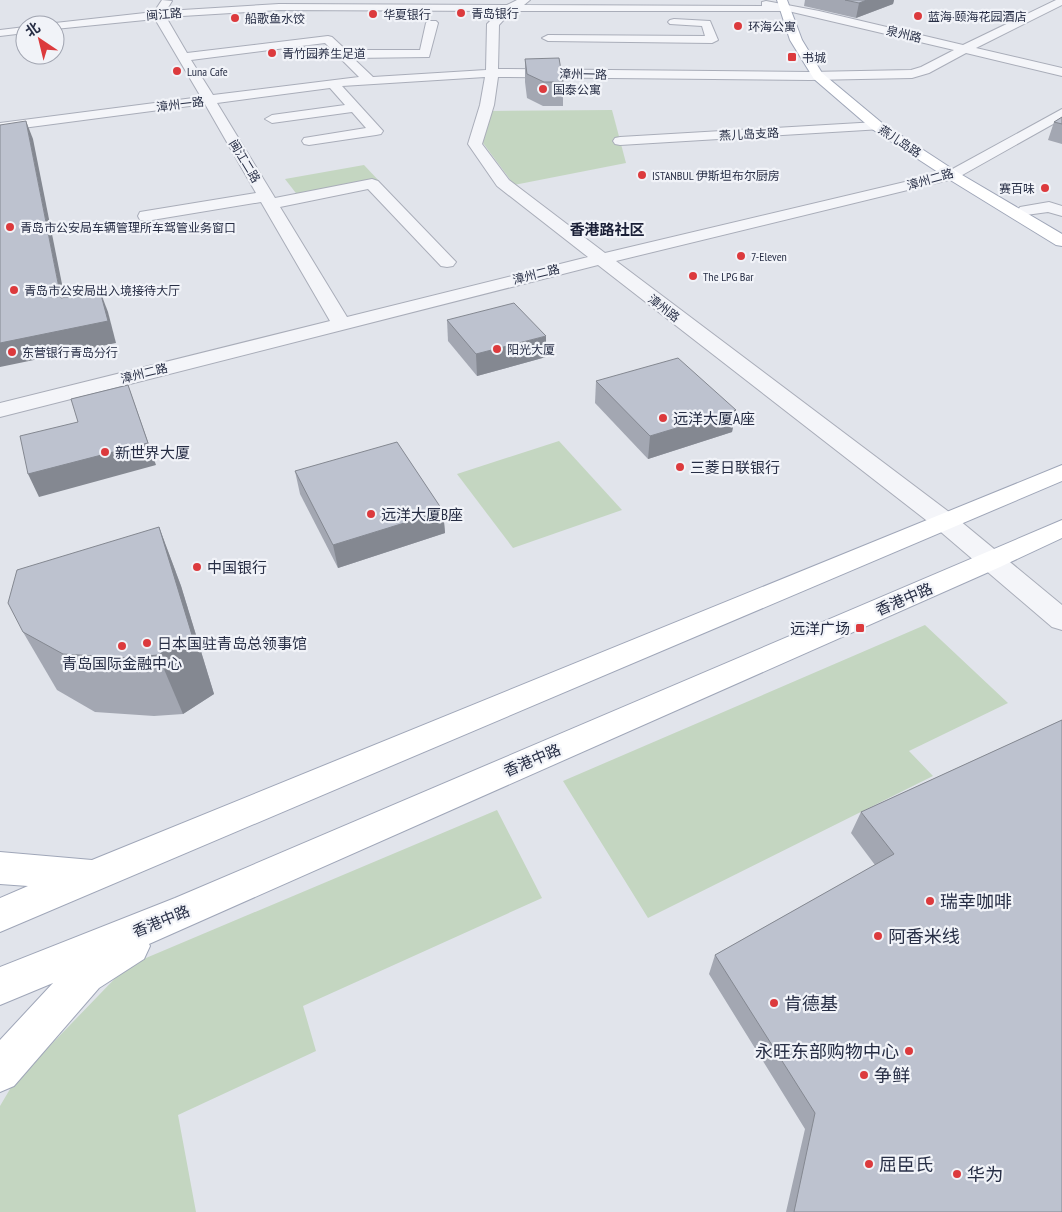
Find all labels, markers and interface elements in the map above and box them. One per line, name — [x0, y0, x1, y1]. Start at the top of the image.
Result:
street label: 闽江路 — [145, 5, 183, 23]
place label: 青岛银行 — [471, 6, 519, 21]
place label: 华夏银行 — [383, 7, 431, 22]
marker: 青岛银行 — [455, 7, 467, 19]
marker: 华夏银行 — [367, 8, 379, 20]
place label: 蓝海·颐海花园酒店 — [928, 9, 1027, 24]
marker: 蓝海·颐海花园酒店 — [912, 10, 924, 22]
place label: 船歌鱼水饺 — [245, 11, 305, 26]
marker: 船歌鱼水饺 — [229, 12, 241, 24]
north arrow — [15, 15, 65, 65]
text: 北 — [22, 18, 43, 41]
place label: 环海公寓 — [748, 19, 796, 34]
marker: 环海公寓 — [732, 20, 744, 32]
street label: 泉州路 — [885, 23, 923, 45]
place label: 青竹园养生足道 — [282, 46, 366, 61]
marker: 青竹园养生足道 — [266, 47, 278, 59]
place label: 书城 — [802, 50, 826, 65]
marker: 书城 — [786, 51, 798, 63]
place label: Luna Cafe — [187, 64, 228, 79]
marker: Luna Cafe — [171, 65, 183, 77]
street label: 漳州一路 — [559, 66, 607, 82]
place label: 国泰公寓 — [553, 82, 601, 97]
marker: 国泰公寓 — [537, 83, 549, 95]
street label: 漳州一路 — [155, 94, 205, 114]
street label: 燕儿岛路 — [876, 122, 924, 160]
street label: 燕儿岛支路 — [719, 125, 779, 143]
street label: 闽江二路 — [226, 137, 264, 185]
street label: 漳州二路 — [905, 165, 955, 193]
place label: ISTANBUL 伊斯坦布尔厨房 — [652, 168, 780, 183]
marker: ISTANBUL 伊斯坦布尔厨房 — [636, 169, 648, 181]
place label: 赛百味 — [999, 181, 1035, 196]
marker: 赛百味 — [1039, 182, 1051, 194]
place label: 青岛市公安局车辆管理所车驾管业务窗口 — [20, 220, 236, 235]
district label: 香港路社区 — [569, 220, 645, 239]
marker: 青岛市公安局车辆管理所车驾管业务窗口 — [4, 221, 16, 233]
place label: 7-Eleven — [751, 249, 787, 264]
marker: 7-Eleven — [735, 250, 747, 262]
street label: 漳州二路 — [511, 261, 561, 287]
place label: The LPG Bar — [703, 269, 754, 284]
marker: The LPG Bar — [687, 270, 699, 282]
place label: 青岛市公安局出入境接待大厅 — [24, 283, 180, 298]
marker: 青岛市公安局出入境接待大厅 — [8, 284, 20, 296]
street label: 漳州路 — [645, 291, 683, 325]
place label: 阳光大厦 — [507, 342, 555, 357]
marker: 阳光大厦 — [491, 343, 503, 355]
place label: 东营银行青岛分行 — [22, 345, 118, 360]
marker: 东营银行青岛分行 — [6, 346, 18, 358]
street label: 漳州二路 — [119, 360, 169, 386]
place label: 远洋大厦A座 — [673, 409, 755, 428]
marker: 远洋大厦A座 — [657, 412, 669, 424]
place label: 新世界大厦 — [115, 443, 190, 462]
marker: 新世界大厦 — [99, 446, 111, 458]
place label: 三菱日联银行 — [690, 458, 780, 477]
marker: 三菱日联银行 — [674, 461, 686, 473]
place label: 远洋大厦B座 — [381, 505, 463, 524]
marker: 远洋大厦B座 — [365, 508, 377, 520]
place label: 中国银行 — [207, 558, 267, 577]
marker: 中国银行 — [191, 561, 203, 573]
street label: 香港中路 — [873, 579, 935, 619]
place label: 远洋广场 — [790, 619, 850, 638]
marker: 远洋广场 — [854, 622, 866, 634]
place label: 日本国驻青岛总领事馆 — [157, 634, 307, 653]
marker: 日本国驻青岛总领事馆 — [141, 637, 153, 649]
marker: 青岛国际金融中心 — [116, 640, 128, 652]
place label: 青岛国际金融中心 — [62, 654, 182, 673]
street label: 香港中路 — [501, 740, 563, 780]
place label: 瑞幸咖啡 — [940, 890, 1012, 913]
marker: 瑞幸咖啡 — [924, 895, 936, 907]
street label: 香港中路 — [130, 901, 192, 941]
place label: 阿香米线 — [888, 925, 960, 948]
marker: 阿香米线 — [872, 930, 884, 942]
place label: 肯德基 — [784, 992, 838, 1015]
marker: 肯德基 — [768, 997, 780, 1009]
place label: 永旺东部购物中心 — [755, 1040, 899, 1063]
marker: 永旺东部购物中心 — [903, 1045, 915, 1057]
place label: 争鲜 — [874, 1064, 910, 1087]
marker: 争鲜 — [858, 1069, 870, 1081]
place label: 屈臣氏 — [879, 1153, 933, 1176]
marker: 屈臣氏 — [863, 1158, 875, 1170]
place label: 华为 — [967, 1163, 1003, 1186]
marker: 华为 — [951, 1168, 963, 1180]

